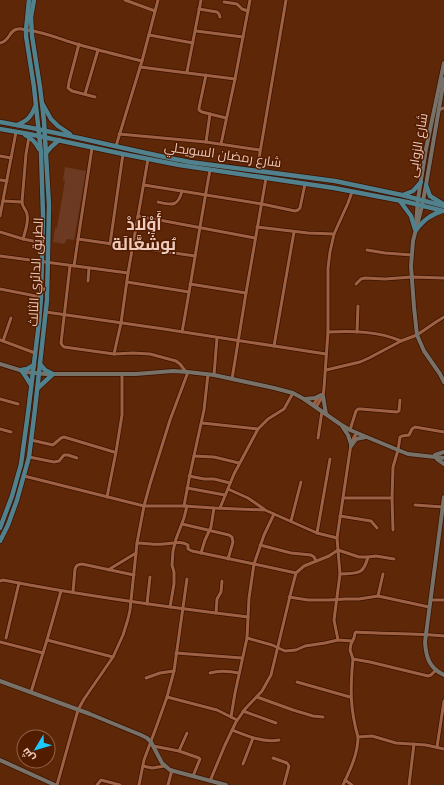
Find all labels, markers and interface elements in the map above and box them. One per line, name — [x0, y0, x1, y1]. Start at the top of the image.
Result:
street label: شارع الزوابى — [404, 112, 432, 179]
street label: شارع رمضان السويحلي — [163, 139, 282, 173]
district label: أَوْلَادْ بُوشَعَّالَة — [112, 211, 176, 255]
street label: الطريق الدائري الثالث — [25, 217, 49, 327]
north arrow — [16, 729, 56, 769]
text: ش — [19, 745, 38, 764]

